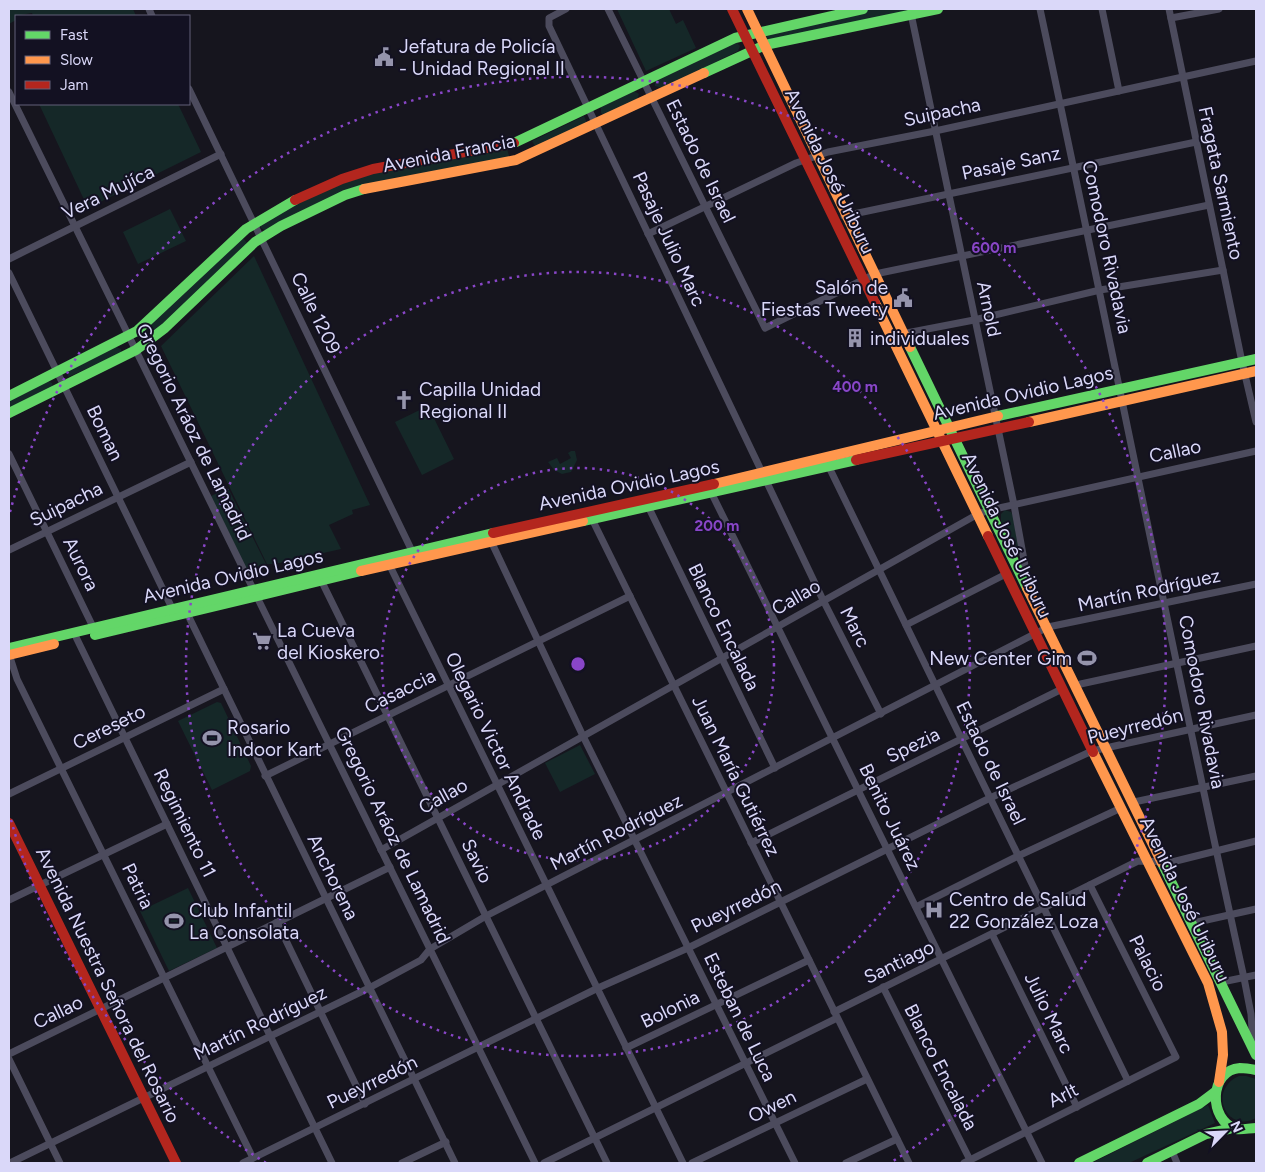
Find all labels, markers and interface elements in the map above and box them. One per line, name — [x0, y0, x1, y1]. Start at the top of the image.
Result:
legend — [15, 15, 190, 105]
text: Fast — [60, 26, 89, 44]
place label: Jefatura de Policía - Unidad Regional II — [399, 35, 565, 80]
public building icon: Jefatura de Policía - Unidad Regional II — [373, 46, 395, 68]
text: Slow — [60, 51, 93, 69]
text: Jam — [60, 76, 88, 94]
street label: Avenida José Uriburu — [780, 85, 880, 257]
street label: Suipacha — [901, 93, 983, 131]
street label: Estado de Israel — [661, 95, 741, 227]
street label: Fragata Sarmiento — [1194, 104, 1248, 262]
street label: Avenida Francia — [381, 129, 517, 177]
street label: Pasaje Sanz — [959, 141, 1063, 185]
street label: Comodoro Rivadavia — [1077, 158, 1137, 336]
street label: Vera Mujíca — [58, 160, 158, 224]
street label: Pasaje Julio Marc — [628, 168, 710, 310]
text: 600 m — [972, 239, 1016, 257]
street label: Calle 1209 — [286, 268, 346, 358]
place label: Salón de Fiestas Tweety — [761, 276, 888, 321]
street label: Arnold — [972, 279, 1006, 339]
public building icon: Salón de Fiestas Tweety — [892, 287, 914, 309]
street label: Gregorio Aráoz de Lamadrid — [131, 320, 257, 544]
building icon: individuales — [844, 327, 866, 349]
place label: individuales — [870, 327, 970, 350]
street label: Avenida Ovidio Lagos — [931, 361, 1115, 425]
place label: Capilla Unidad Regional II — [419, 378, 541, 423]
text: 400 m — [832, 378, 878, 396]
church icon: Capilla Unidad Regional II — [393, 389, 415, 411]
street label: Boman — [82, 401, 128, 465]
street label: Callao — [1147, 434, 1203, 468]
street label: Avenida José Uriburu — [957, 449, 1057, 621]
street label: Avenida Ovidio Lagos — [537, 455, 722, 515]
street label: Suipacha — [26, 477, 106, 531]
text: 200 m — [695, 517, 739, 535]
street label: Aurora — [58, 533, 104, 595]
street label: Avenida Ovidio Lagos — [141, 544, 325, 608]
street label: Blanco Encalada — [683, 560, 765, 694]
street label: Martín Rodríguez — [1075, 564, 1223, 616]
street label: Callao — [768, 574, 824, 620]
street label: Marc — [835, 603, 875, 651]
street label: Comodoro Rivadavia — [1174, 613, 1230, 791]
place label: La Cueva del Kioskero — [277, 619, 380, 664]
supermarket icon: La Cueva del Kioskero — [251, 630, 273, 652]
place label: New Center Gim — [929, 647, 1072, 670]
sports icon: New Center Gim — [1076, 647, 1098, 669]
street label: Olegario Victor Andrade — [441, 648, 551, 844]
centre of rings — [569, 655, 587, 673]
street label: Casaccia — [361, 664, 439, 718]
street label: Juan María Gutiérrez — [687, 692, 785, 860]
street label: Estado de Israel — [951, 697, 1031, 829]
street label: Cereseto — [69, 700, 149, 754]
street label: Pueyrredón — [1085, 703, 1185, 749]
place label: Rosario Indoor Kart — [227, 716, 322, 761]
street label: Spezia — [882, 722, 944, 768]
street label: Gregorio Aráoz de Lamadrid — [330, 723, 456, 947]
sports icon: Rosario Indoor Kart — [201, 727, 223, 749]
street label: Benito Juárez — [854, 760, 926, 874]
street label: Regimiento 11 — [149, 765, 221, 881]
street label: Callao — [414, 773, 472, 819]
street label: Martín Rodríguez — [546, 789, 686, 875]
street label: Avenida José Uriburu — [1135, 813, 1235, 985]
street label: Anchorena — [302, 830, 364, 924]
street label: Savio — [456, 835, 498, 887]
street label: Avenida Nuestra Señora del Rosario — [31, 843, 185, 1127]
street label: Patria — [117, 859, 159, 913]
street label: Pueyrredón — [687, 874, 785, 938]
place label: Centro de Salud 22 González Loza — [949, 888, 1099, 933]
place label: Club Infantil La Consolata — [189, 899, 299, 944]
hospital icon: Centro de Salud 22 González Loza — [923, 899, 945, 921]
sports icon: Club Infantil La Consolata — [163, 910, 185, 932]
street label: Palacio — [1124, 931, 1172, 995]
street label: Santiago — [860, 935, 938, 989]
street label: Esteban de Luca — [699, 949, 781, 1085]
street label: Julio Marc — [1020, 969, 1078, 1057]
street label: Martín Rodríguez — [190, 981, 330, 1065]
street label: Bolonia — [637, 985, 703, 1033]
street label: Callao — [29, 990, 87, 1034]
street label: Blanco Encalada — [899, 1000, 983, 1134]
street label: Pueyrredón — [323, 1050, 421, 1114]
street label: Arlt — [1044, 1078, 1082, 1112]
street label: Owen — [744, 1085, 800, 1127]
north arrow — [1200, 1107, 1250, 1157]
text: N — [1226, 1119, 1246, 1135]

